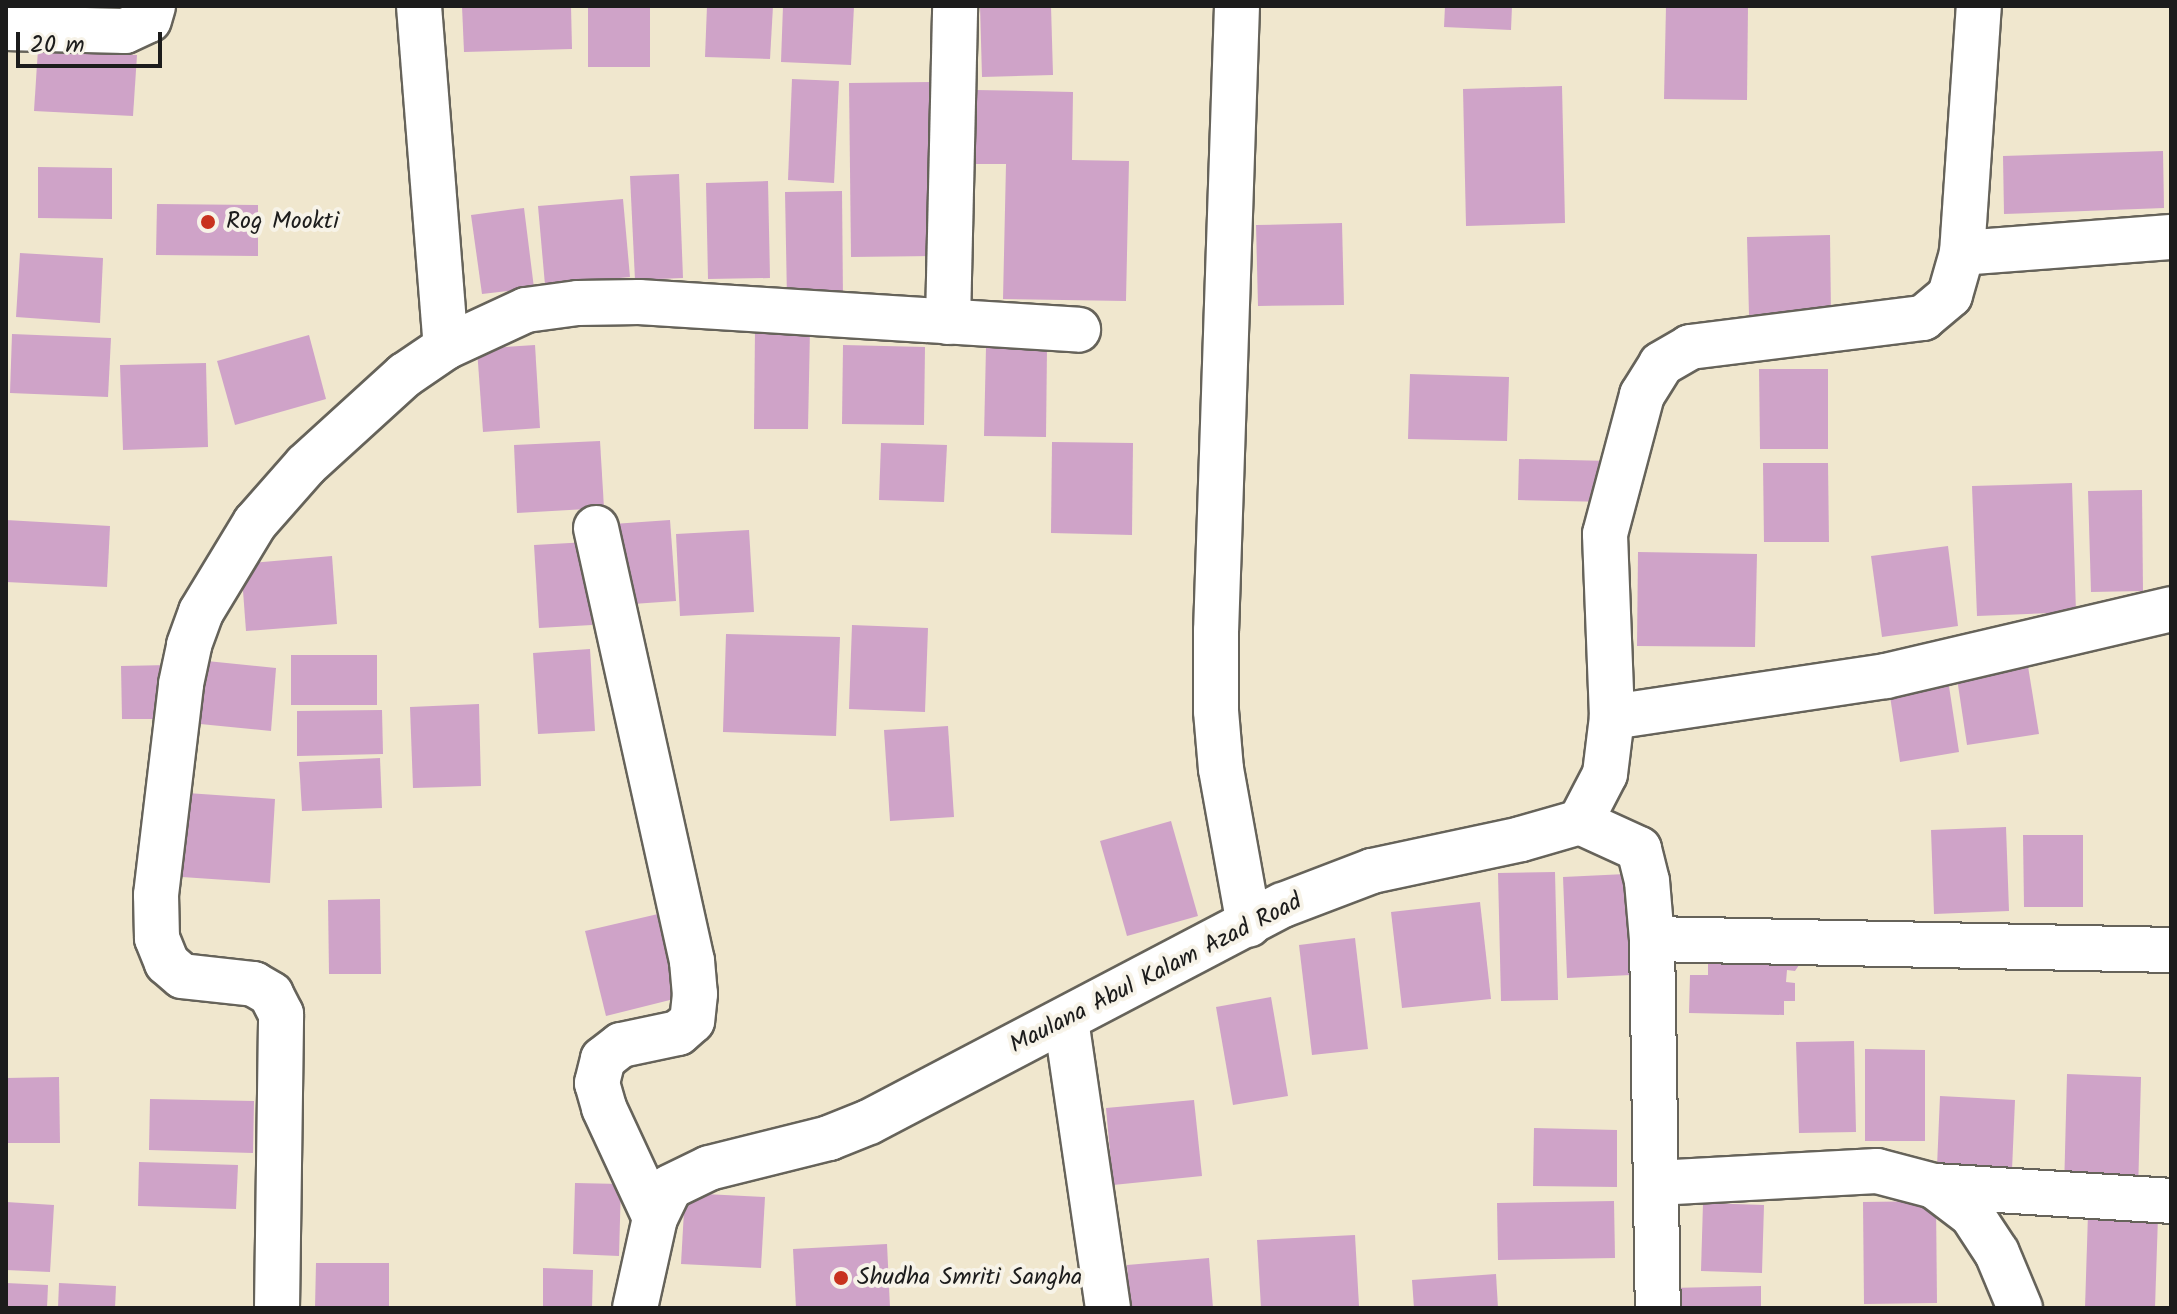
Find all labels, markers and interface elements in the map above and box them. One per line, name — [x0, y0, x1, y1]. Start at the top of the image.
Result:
scale bar — [20, 16, 166, 66]
text: 20 m — [30, 26, 85, 65]
place label: Rog Mookti — [226, 208, 339, 236]
marker: Rog Mookti — [197, 211, 219, 233]
street label: Maulana Abul Kalam Azad Road — [1005, 888, 1307, 1060]
place label: Shudha Smriti Sangha — [857, 1264, 1082, 1292]
marker: Shudha Smriti Sangha — [832, 1269, 850, 1287]

